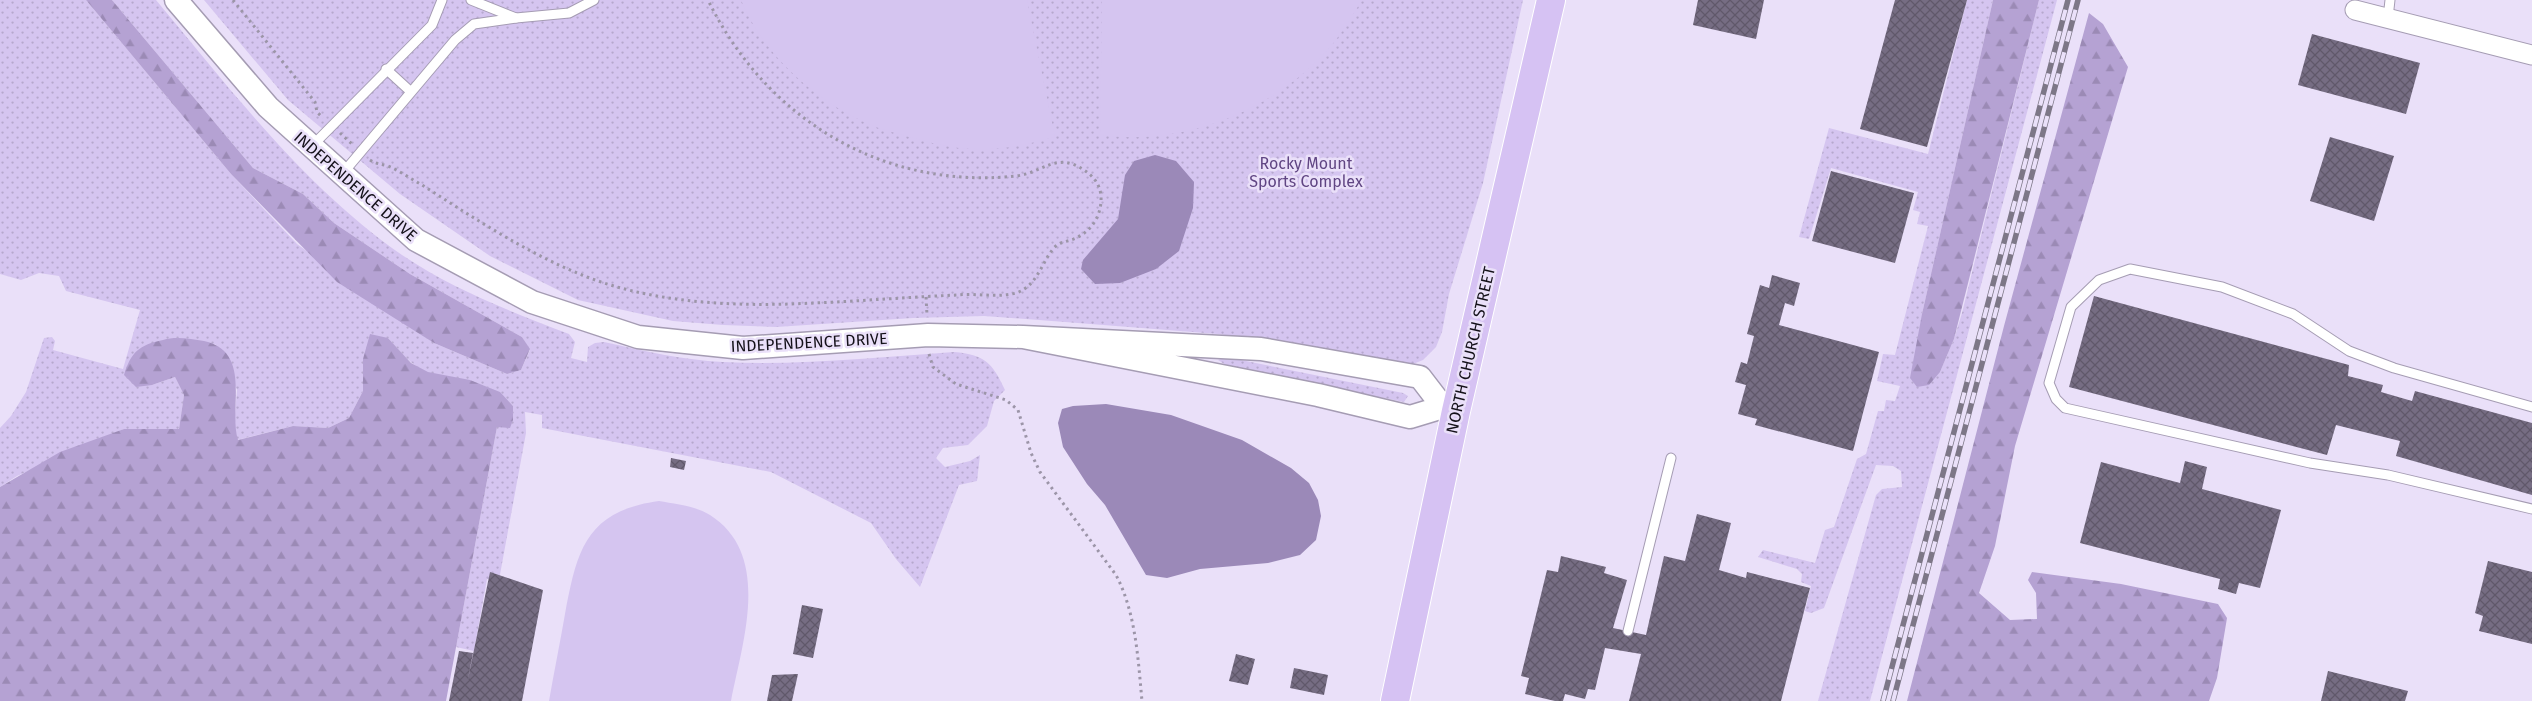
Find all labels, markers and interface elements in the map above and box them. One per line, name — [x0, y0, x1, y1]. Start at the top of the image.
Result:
street label: INDEPENDENCE DRIVE — [290, 128, 421, 245]
park label: Rocky Mount Sports Complex — [1249, 154, 1363, 191]
street label: NORTH CHURCH STREET — [1442, 264, 1499, 435]
street label: INDEPENDENCE DRIVE — [730, 329, 888, 356]

